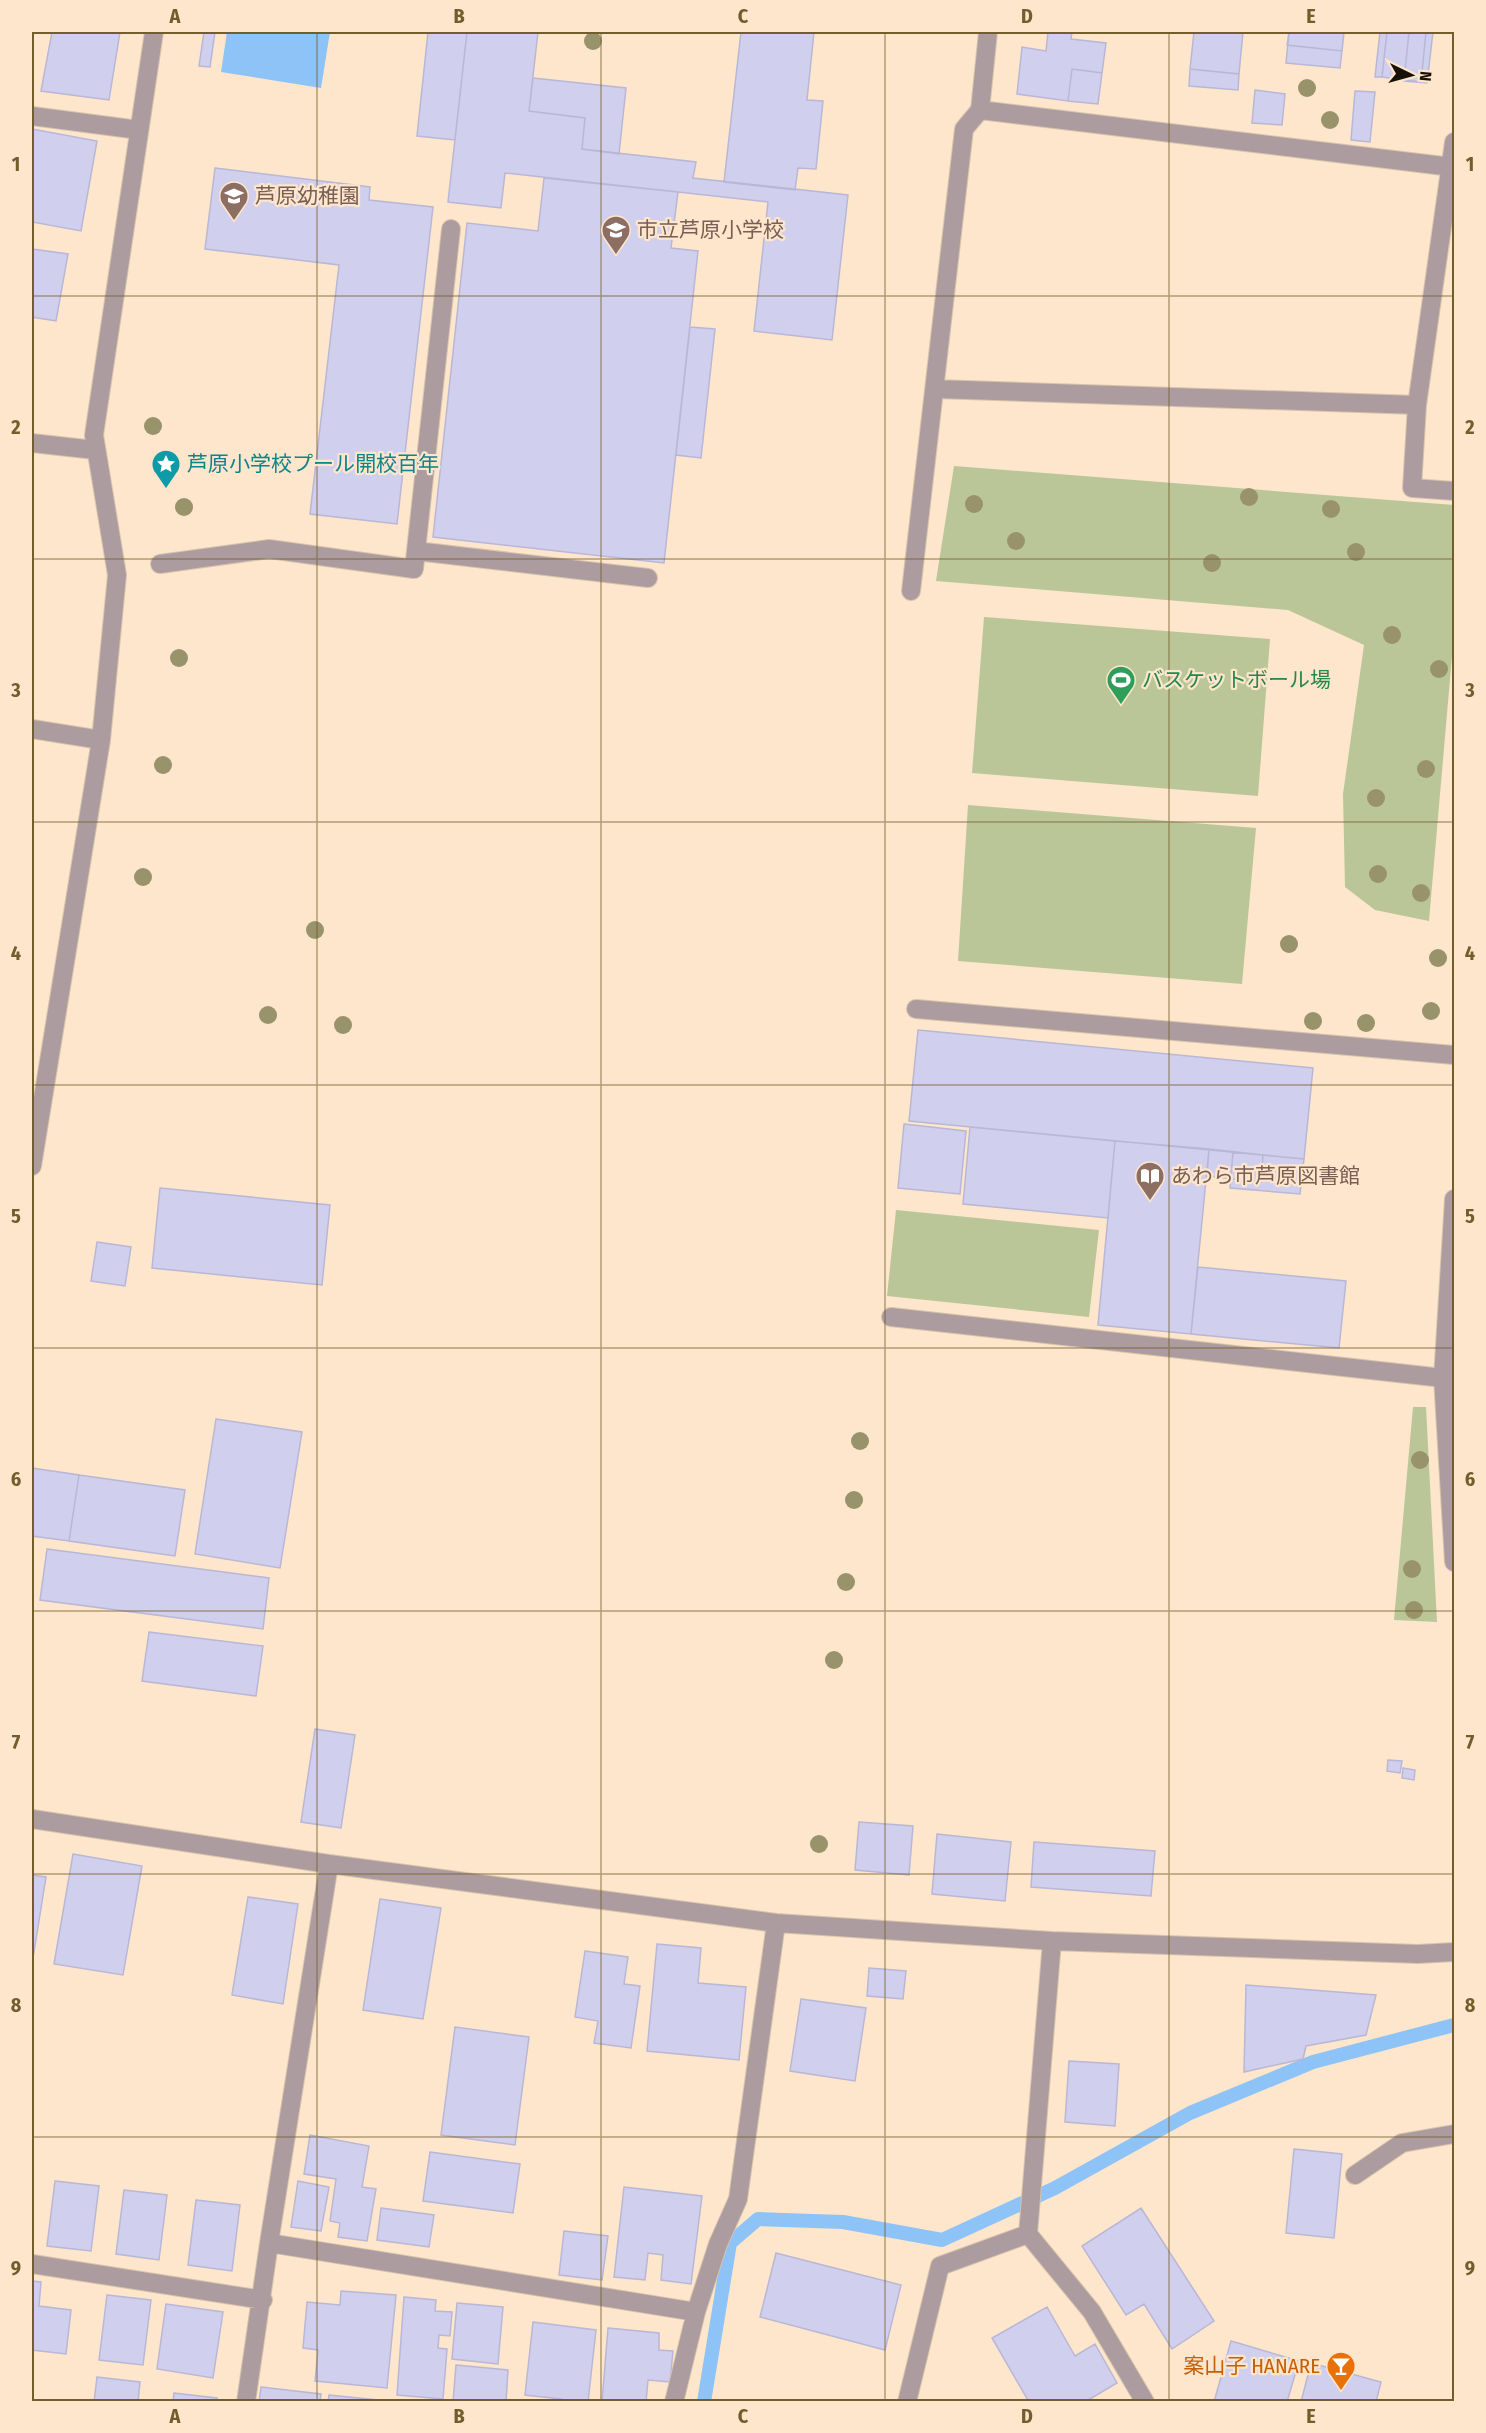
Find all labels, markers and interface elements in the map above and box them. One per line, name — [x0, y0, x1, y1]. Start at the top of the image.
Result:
text: A — [169, 4, 182, 28]
text: B — [453, 4, 465, 28]
text: C — [738, 4, 749, 28]
text: D — [1021, 4, 1033, 28]
text: E — [1306, 4, 1316, 28]
north arrow — [1381, 45, 1441, 105]
text: N — [1416, 71, 1435, 82]
text: 1 — [12, 152, 20, 176]
text: 1 — [1466, 152, 1474, 176]
school or university icon: 芦原幼稚園 — [218, 180, 250, 222]
place label: 芦原幼稚園 — [255, 183, 360, 209]
school or university icon: 市立芦原小学校 — [600, 214, 632, 256]
place label: 市立芦原小学校 — [637, 217, 784, 243]
text: 2 — [10, 415, 21, 439]
text: 2 — [1464, 415, 1475, 439]
place icon: 芦原小学校プール開校百年 — [150, 448, 182, 490]
place label: 芦原小学校プール開校百年 — [187, 451, 439, 477]
sports icon: バスケットボール場 — [1105, 664, 1137, 706]
place label: バスケットボール場 — [1142, 667, 1331, 693]
text: 3 — [10, 678, 21, 702]
text: 3 — [1464, 678, 1475, 702]
text: 4 — [11, 941, 21, 965]
text: 4 — [1465, 941, 1475, 965]
library icon: あわら市芦原図書館 — [1134, 1160, 1166, 1202]
place label: あわら市芦原図書館 — [1171, 1163, 1360, 1189]
text: 5 — [11, 1204, 21, 1228]
text: 5 — [1465, 1204, 1475, 1228]
text: 6 — [11, 1467, 21, 1491]
text: 6 — [1465, 1467, 1475, 1491]
text: 7 — [12, 1730, 21, 1754]
text: 7 — [1466, 1730, 1475, 1754]
text: 8 — [11, 1993, 22, 2017]
text: 8 — [1465, 1993, 1476, 2017]
text: 9 — [11, 2256, 21, 2280]
text: 9 — [1465, 2256, 1475, 2280]
bar icon: 案山子 HANARE — [1325, 2350, 1357, 2392]
place label: 案山子 HANARE — [1183, 2353, 1320, 2379]
text: A — [169, 2404, 182, 2428]
text: B — [453, 2404, 465, 2428]
text: C — [738, 2404, 749, 2428]
text: D — [1021, 2404, 1033, 2428]
text: E — [1306, 2404, 1316, 2428]

